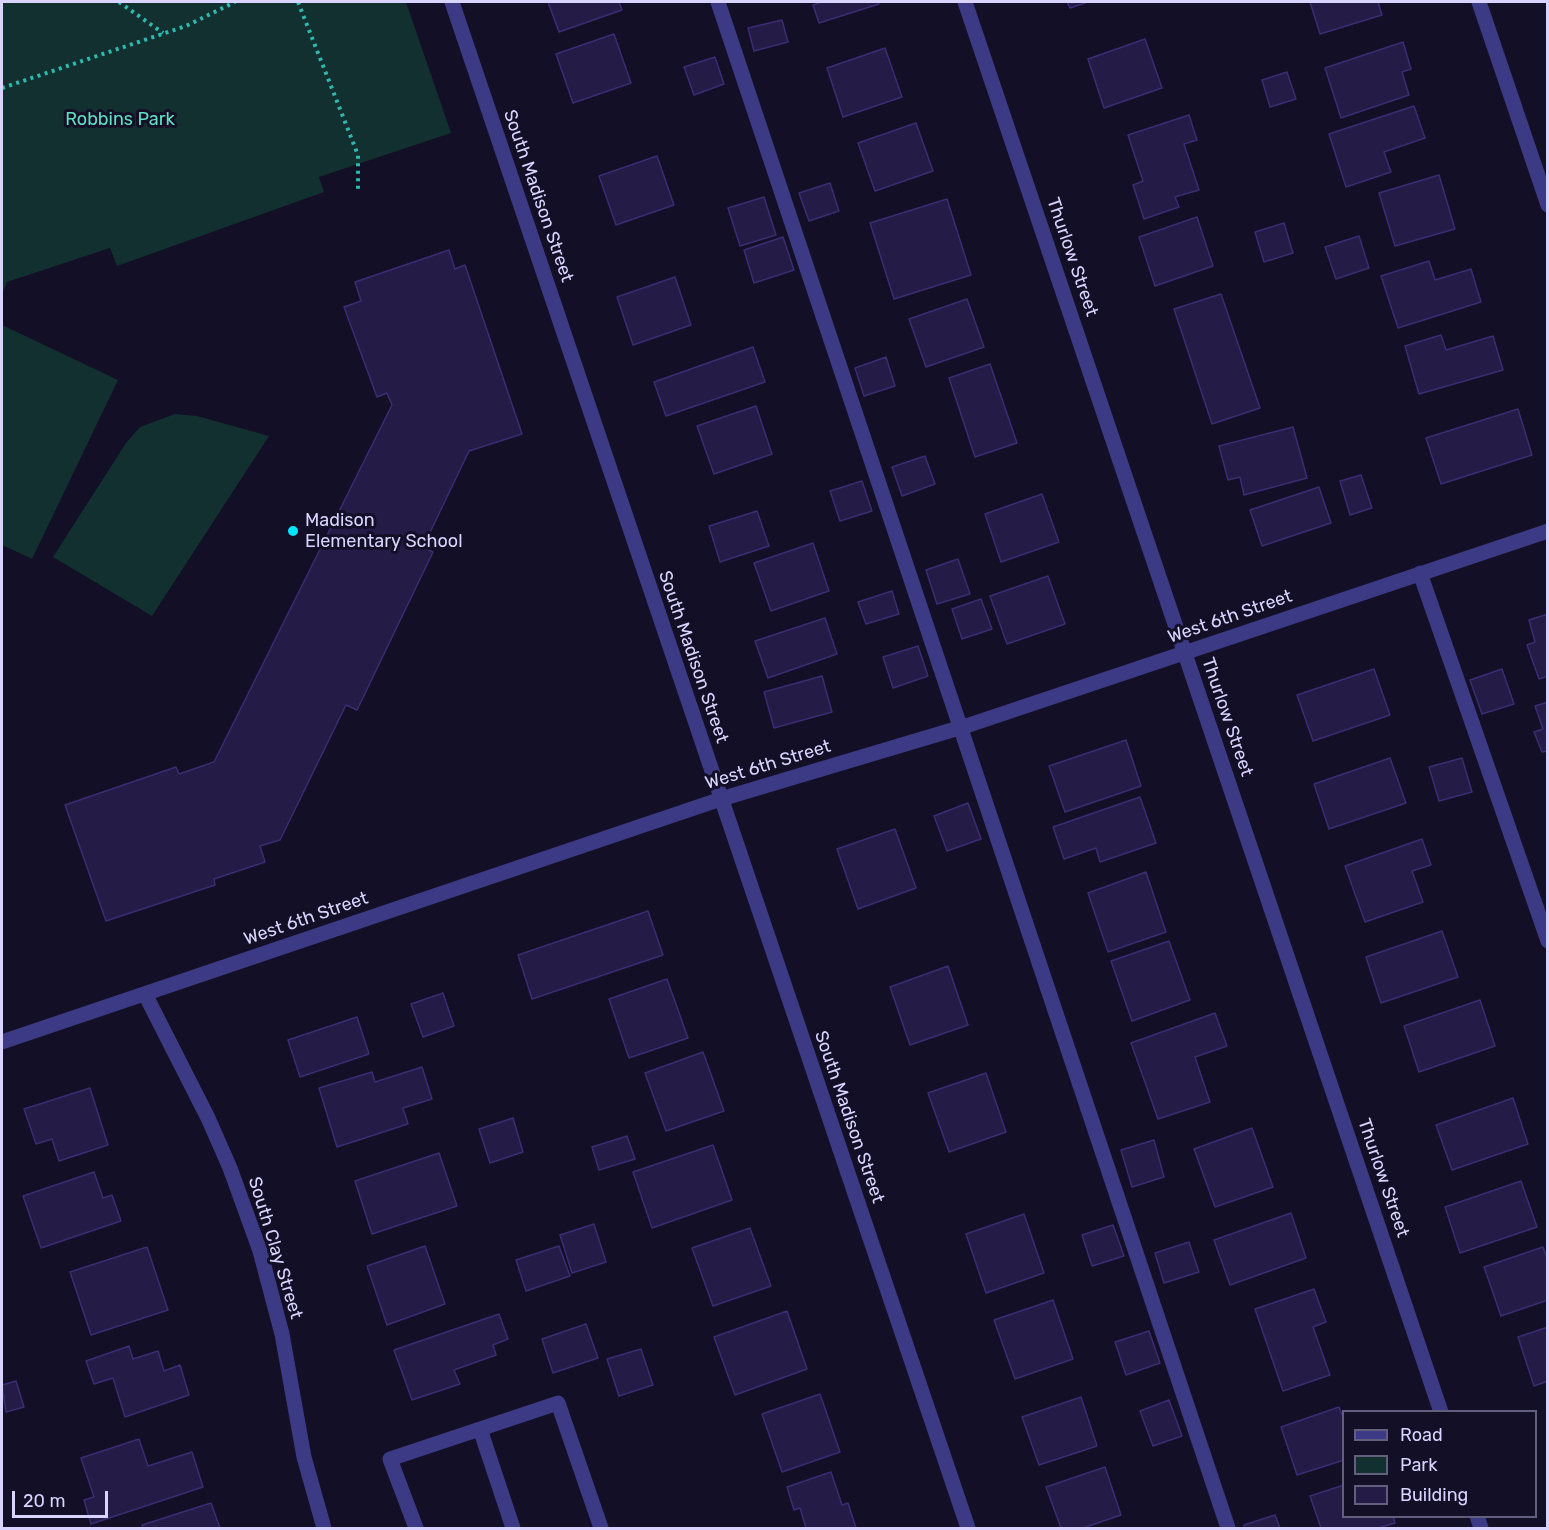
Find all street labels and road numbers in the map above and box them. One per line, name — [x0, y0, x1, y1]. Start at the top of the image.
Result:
street label: South Madison Street — [498, 107, 578, 285]
street label: Thurlow Street — [1042, 195, 1102, 319]
street label: South Madison Street — [653, 568, 733, 746]
street label: West 6th Street — [1165, 586, 1295, 648]
street label: Thurlow Street — [1197, 655, 1257, 779]
street label: West 6th Street — [703, 736, 833, 794]
street label: West 6th Street — [241, 888, 371, 950]
street label: South Madison Street — [809, 1028, 889, 1206]
street label: Thurlow Street — [1353, 1116, 1413, 1240]
street label: South Clay Street — [243, 1174, 307, 1322]

